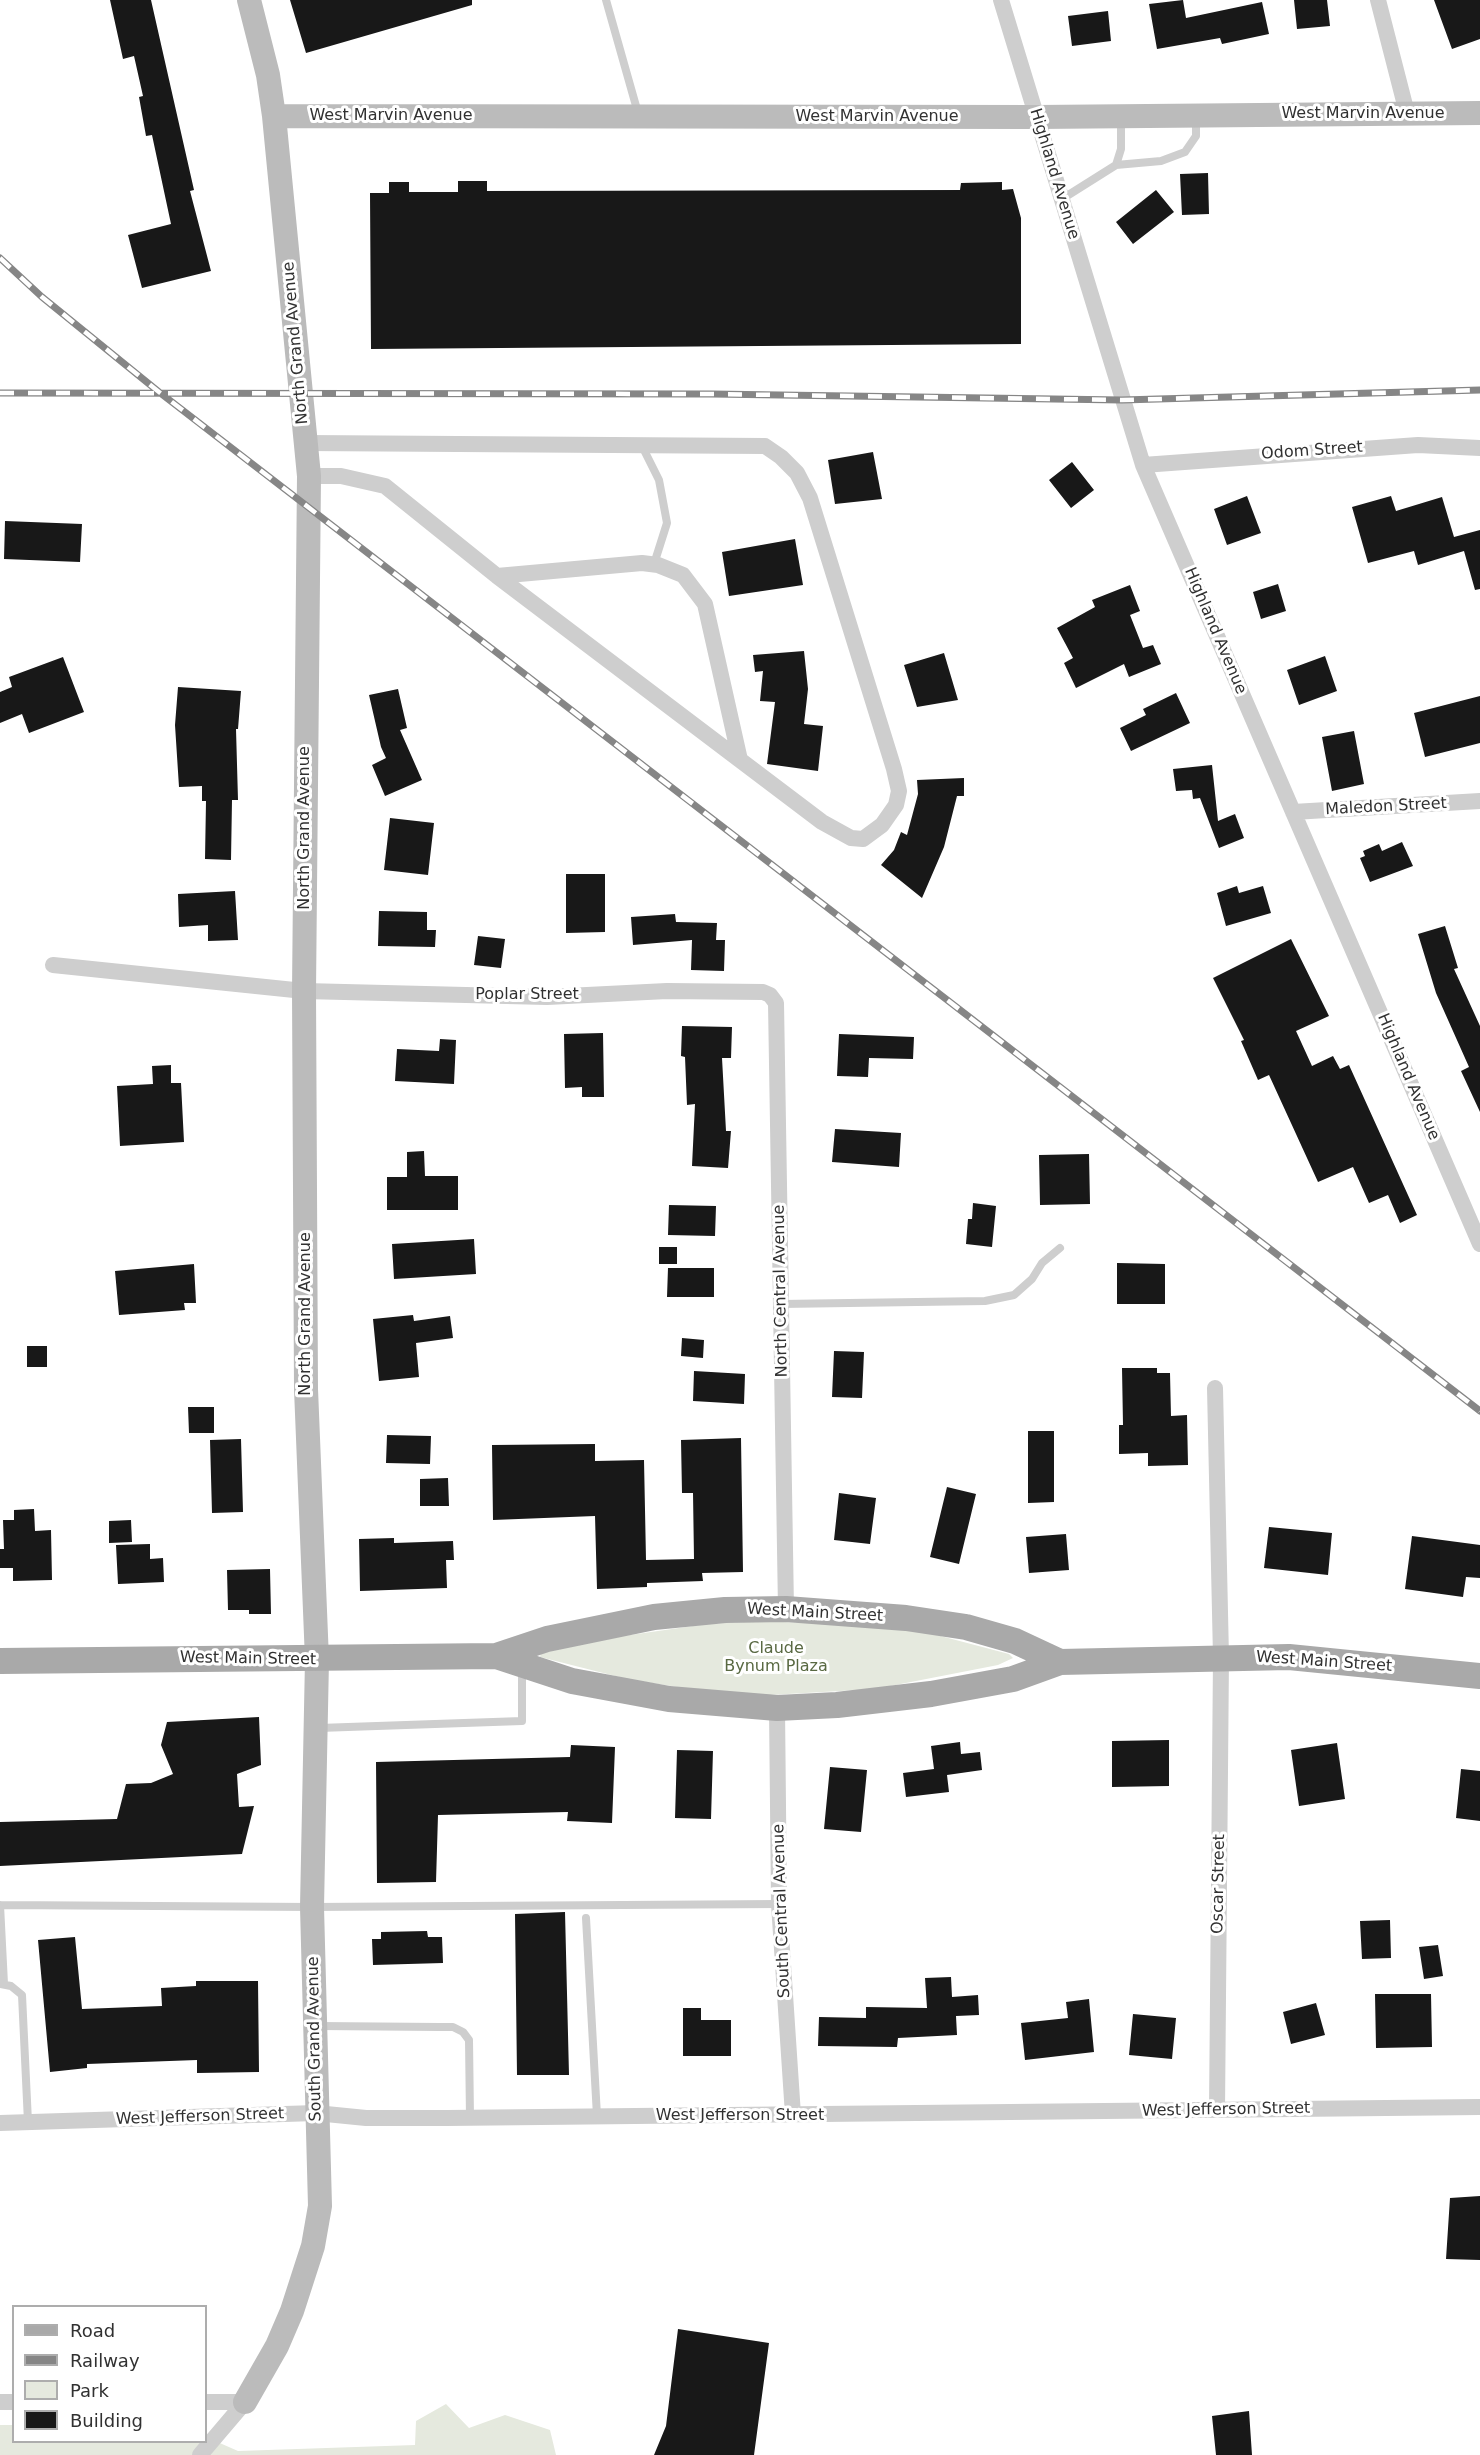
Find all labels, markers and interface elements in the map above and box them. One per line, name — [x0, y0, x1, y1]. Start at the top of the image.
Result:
street label: West Marvin Avenue — [1281, 104, 1445, 124]
street label: West Marvin Avenue — [309, 106, 473, 126]
street label: Highland Avenue — [1025, 106, 1083, 242]
street label: West Marvin Avenue — [795, 107, 959, 127]
street label: North Grand Avenue — [279, 261, 313, 425]
street label: Odom Street — [1261, 438, 1363, 464]
street label: Highland Avenue — [1180, 565, 1250, 697]
street label: North Grand Avenue — [295, 746, 315, 910]
street label: Maledon Street — [1325, 794, 1447, 820]
street label: Poplar Street — [475, 985, 579, 1005]
street label: Highland Avenue — [1373, 1011, 1443, 1143]
street label: North Central Avenue — [770, 1205, 792, 1377]
street label: North Grand Avenue — [296, 1232, 316, 1396]
street label: West Main Street — [746, 1600, 884, 1626]
park label: Claude Bynum Plaza — [724, 1639, 828, 1677]
street label: West Main Street — [180, 1648, 316, 1670]
street label: West Main Street — [1255, 1648, 1393, 1676]
street label: South Central Avenue — [769, 1824, 795, 1998]
street label: Oscar Street — [1209, 1834, 1229, 1934]
street label: South Grand Avenue — [304, 1956, 326, 2122]
street label: West Jefferson Street — [1142, 2099, 1310, 2121]
street label: West Jefferson Street — [116, 2104, 284, 2130]
street label: West Jefferson Street — [656, 2106, 824, 2126]
legend — [12, 2305, 207, 2443]
text: Road — [70, 2320, 115, 2341]
text: Railway — [70, 2350, 140, 2371]
text: Park — [70, 2380, 109, 2401]
text: Building — [70, 2410, 143, 2431]

